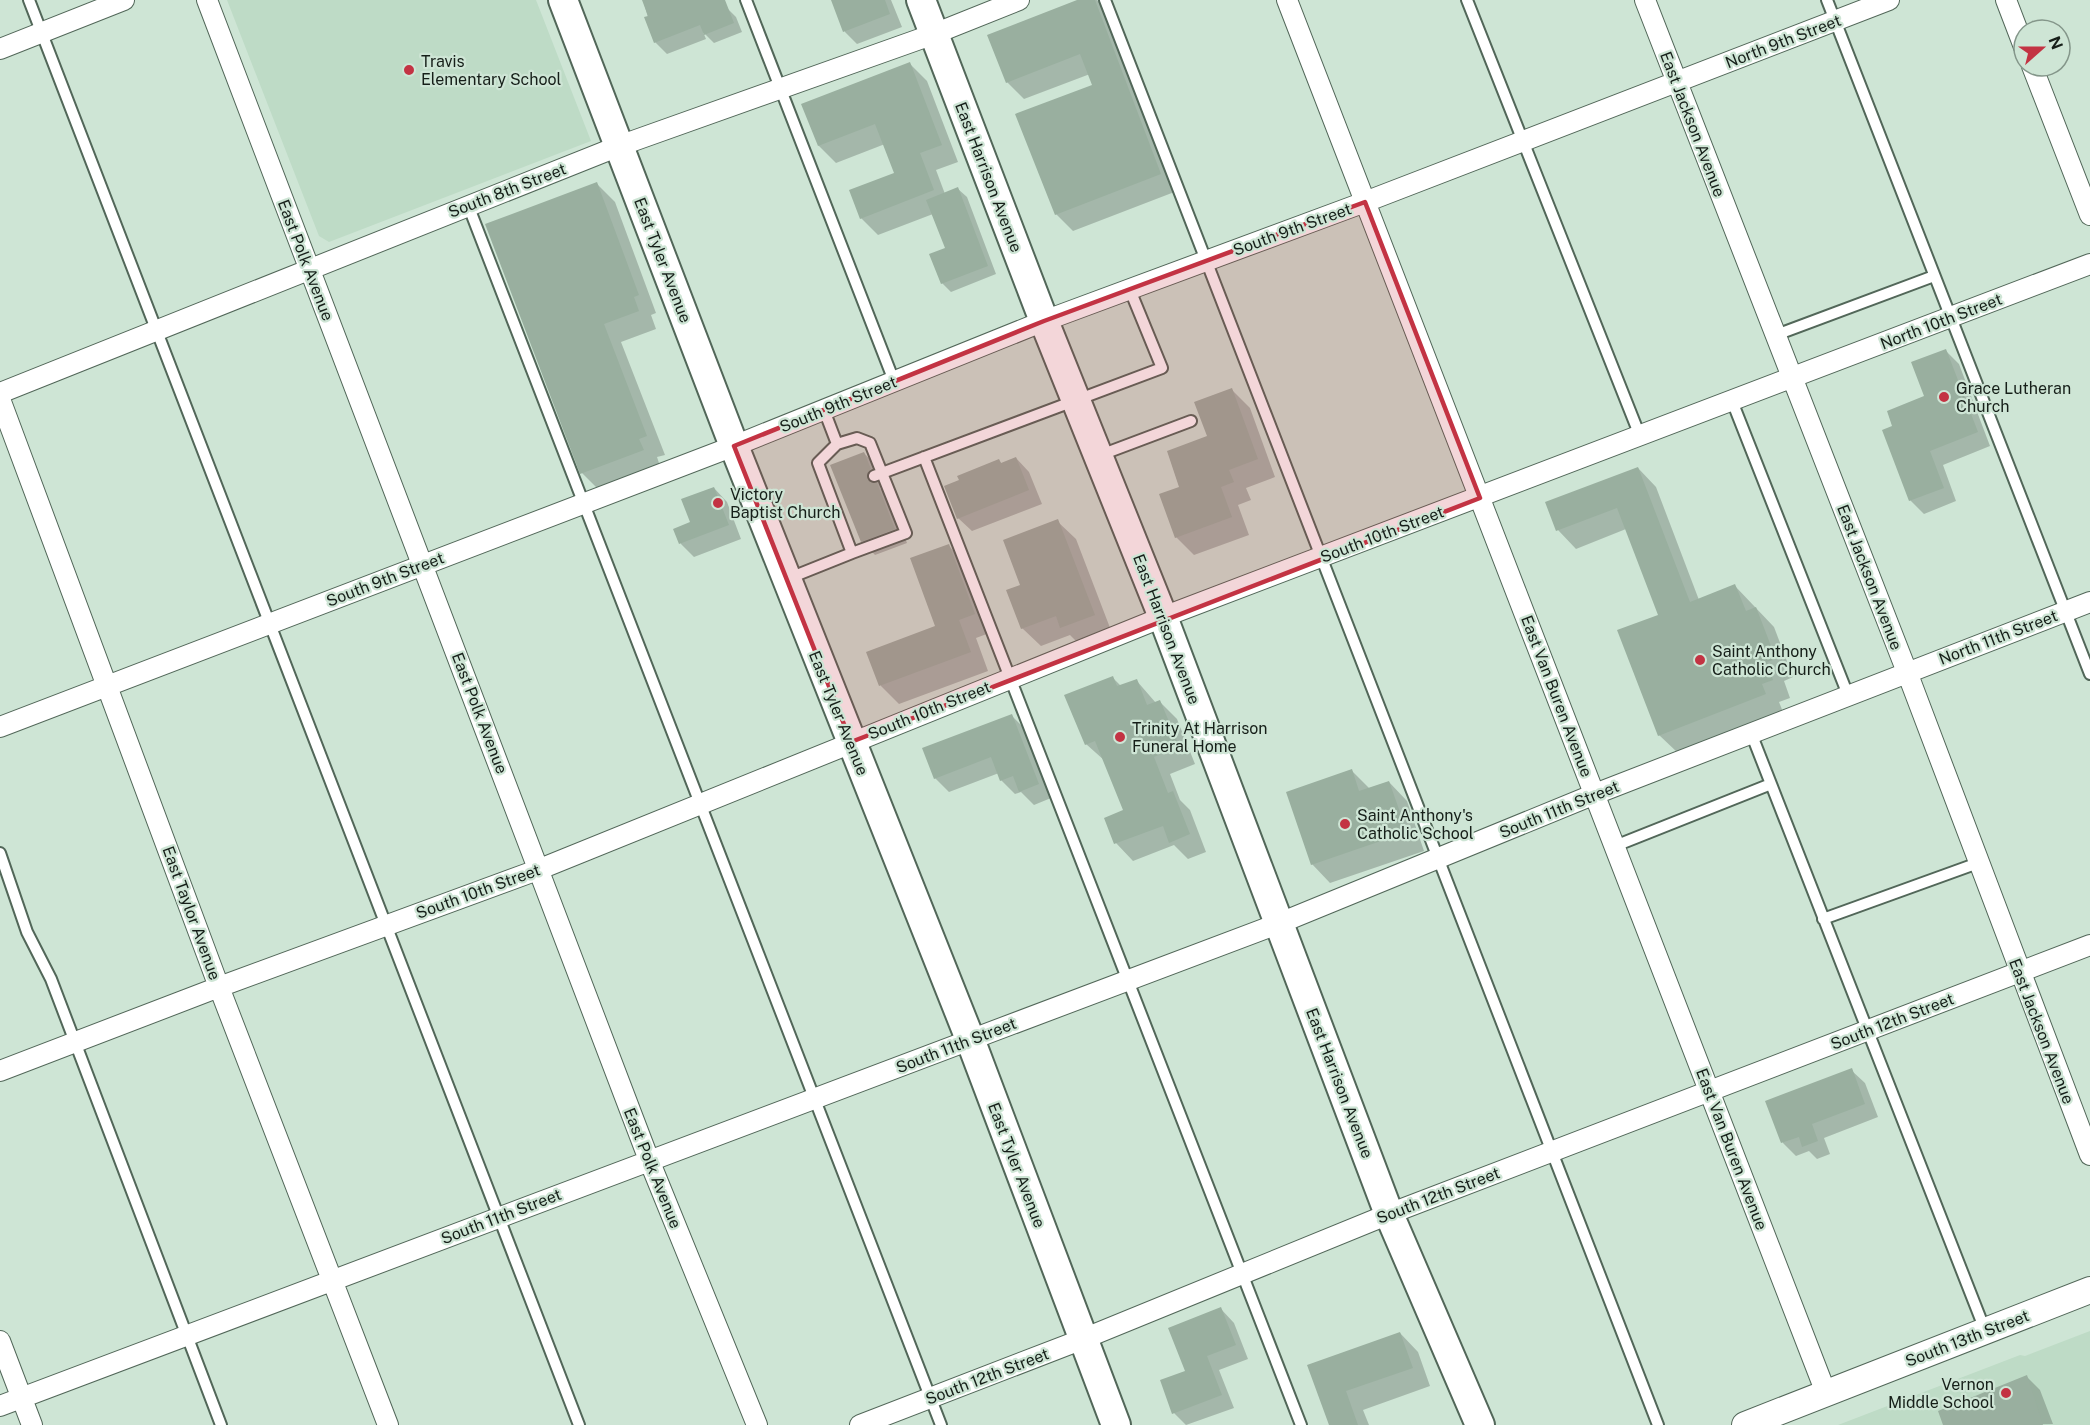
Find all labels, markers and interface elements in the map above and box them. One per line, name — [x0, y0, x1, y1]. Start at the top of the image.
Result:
street label: North 9th Street — [1723, 11, 1844, 72]
north arrow — [2012, 18, 2072, 78]
text: N — [2044, 34, 2067, 52]
street label: East Jackson Avenue — [1656, 49, 1729, 200]
place label: Travis Elementary School — [421, 52, 562, 89]
marker: Travis Elementary School — [402, 63, 416, 77]
street label: East Harrison Avenue — [951, 99, 1026, 255]
street label: South 8th Street — [446, 159, 569, 222]
street label: East Tyler Avenue — [630, 195, 695, 325]
street label: East Polk Avenue — [274, 197, 337, 323]
street label: South 9th Street — [1230, 199, 1354, 260]
street label: North 10th Street — [1878, 290, 2005, 353]
street label: South 9th Street — [777, 372, 899, 437]
place label: Grace Lutheran Church — [1956, 379, 2071, 416]
marker: Grace Lutheran Church — [1937, 390, 1951, 404]
place label: Victory Baptist Church — [730, 485, 841, 522]
marker: Victory Baptist Church — [711, 496, 725, 510]
street label: South 10th Street — [1318, 502, 1447, 567]
street label: East Jackson Avenue — [1833, 502, 1906, 653]
street label: South 9th Street — [324, 548, 447, 611]
street label: East Harrison Avenue — [1129, 551, 1204, 707]
street label: North 11th Street — [1936, 606, 2060, 669]
street label: East Van Buren Avenue — [1517, 613, 1596, 780]
place label: Saint Anthony Catholic Church — [1712, 642, 1831, 679]
street label: East Tyler Avenue — [805, 648, 872, 778]
street label: East Polk Avenue — [448, 650, 511, 776]
marker: Saint Anthony Catholic Church — [1693, 653, 1707, 667]
street label: South 10th Street — [865, 677, 993, 744]
place label: Trinity At Harrison Funeral Home — [1132, 719, 1268, 756]
marker: Trinity At Harrison Funeral Home — [1113, 730, 1127, 744]
street label: South 11th Street — [1497, 777, 1622, 842]
place label: Saint Anthony's Catholic School — [1357, 806, 1474, 843]
marker: Saint Anthony's Catholic School — [1338, 817, 1352, 831]
street label: East Taylor Avenue — [159, 844, 225, 983]
street label: South 10th Street — [413, 860, 543, 923]
street label: East Jackson Avenue — [2005, 956, 2078, 1107]
street label: South 12th Street — [1828, 989, 1956, 1054]
street label: East Harrison Avenue — [1302, 1005, 1377, 1161]
street label: South 11th Street — [893, 1014, 1019, 1077]
street label: East Van Buren Avenue — [1692, 1066, 1771, 1233]
street label: East Tyler Avenue — [984, 1100, 1049, 1230]
street label: East Polk Avenue — [620, 1105, 685, 1231]
street label: South 12th Street — [1374, 1163, 1502, 1228]
street label: South 11th Street — [438, 1185, 564, 1248]
street label: South 13th Street — [1903, 1306, 2032, 1371]
street label: South 12th Street — [923, 1344, 1051, 1409]
place label: Vernon Middle School — [1888, 1375, 1994, 1412]
marker: Vernon Middle School — [1999, 1386, 2013, 1400]

